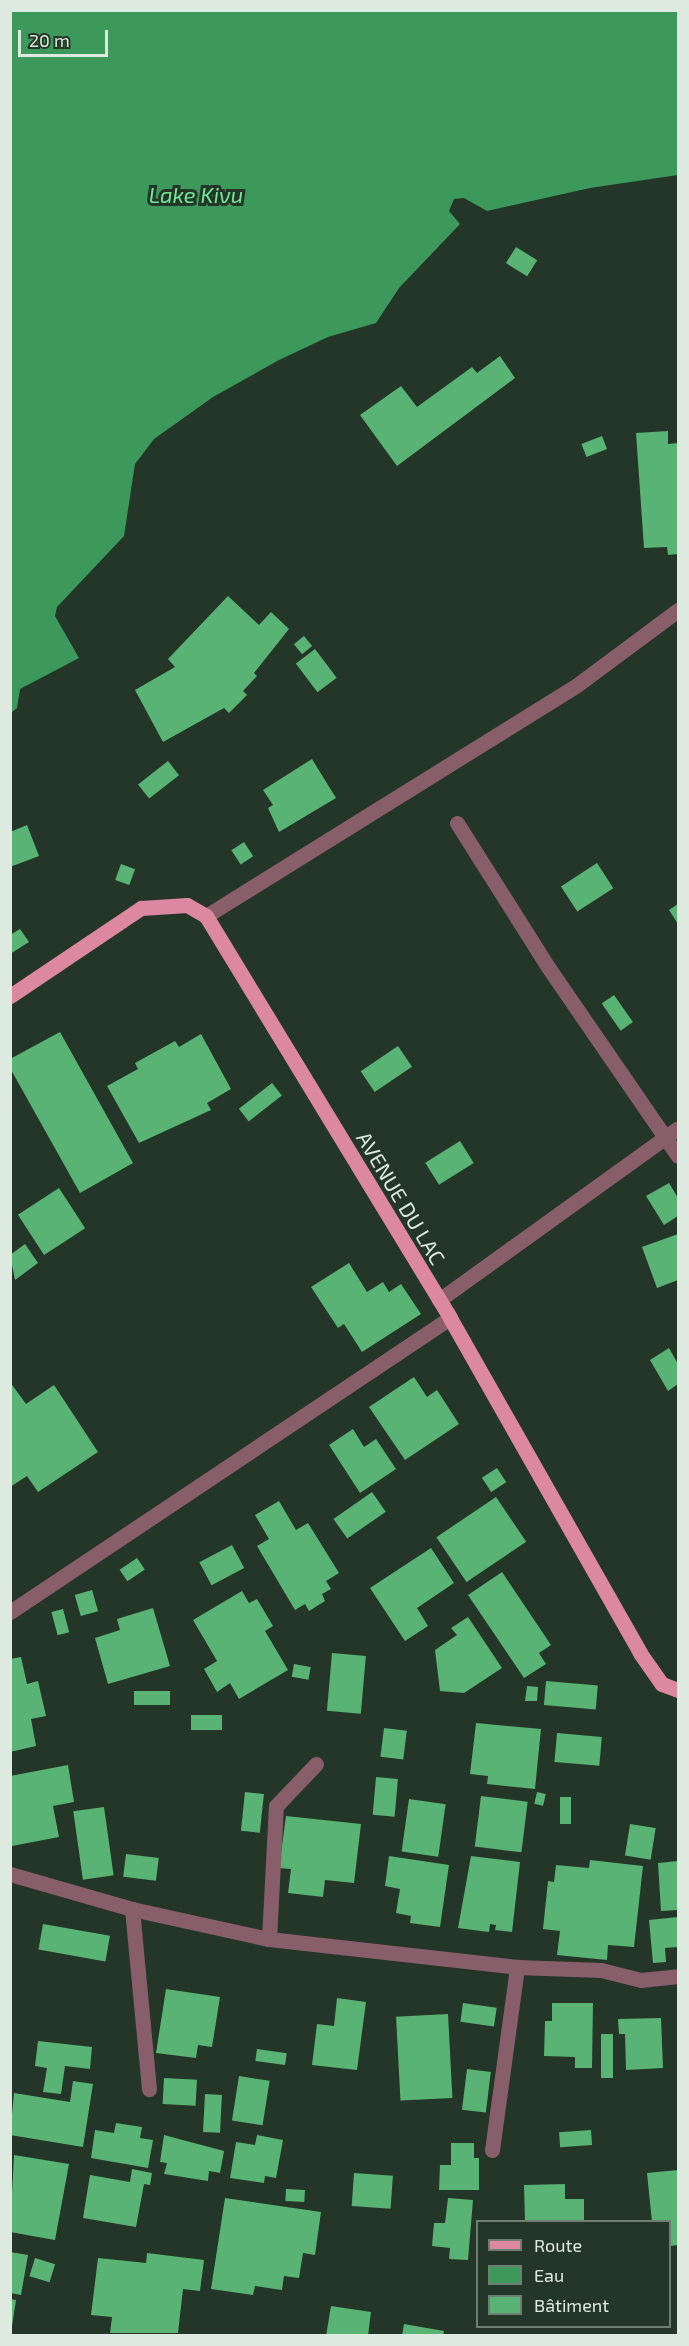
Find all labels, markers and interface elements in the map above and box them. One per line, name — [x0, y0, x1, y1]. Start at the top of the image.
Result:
scale bar — [21, 18, 111, 56]
text: 20 m — [29, 29, 70, 51]
water label: Lake Kivu — [149, 182, 243, 208]
street label: AVENUE DU LAC — [351, 1127, 451, 1269]
legend — [476, 2220, 671, 2328]
text: Route — [534, 2234, 582, 2256]
text: Eau — [534, 2264, 564, 2286]
text: Bâtiment — [534, 2294, 609, 2316]

